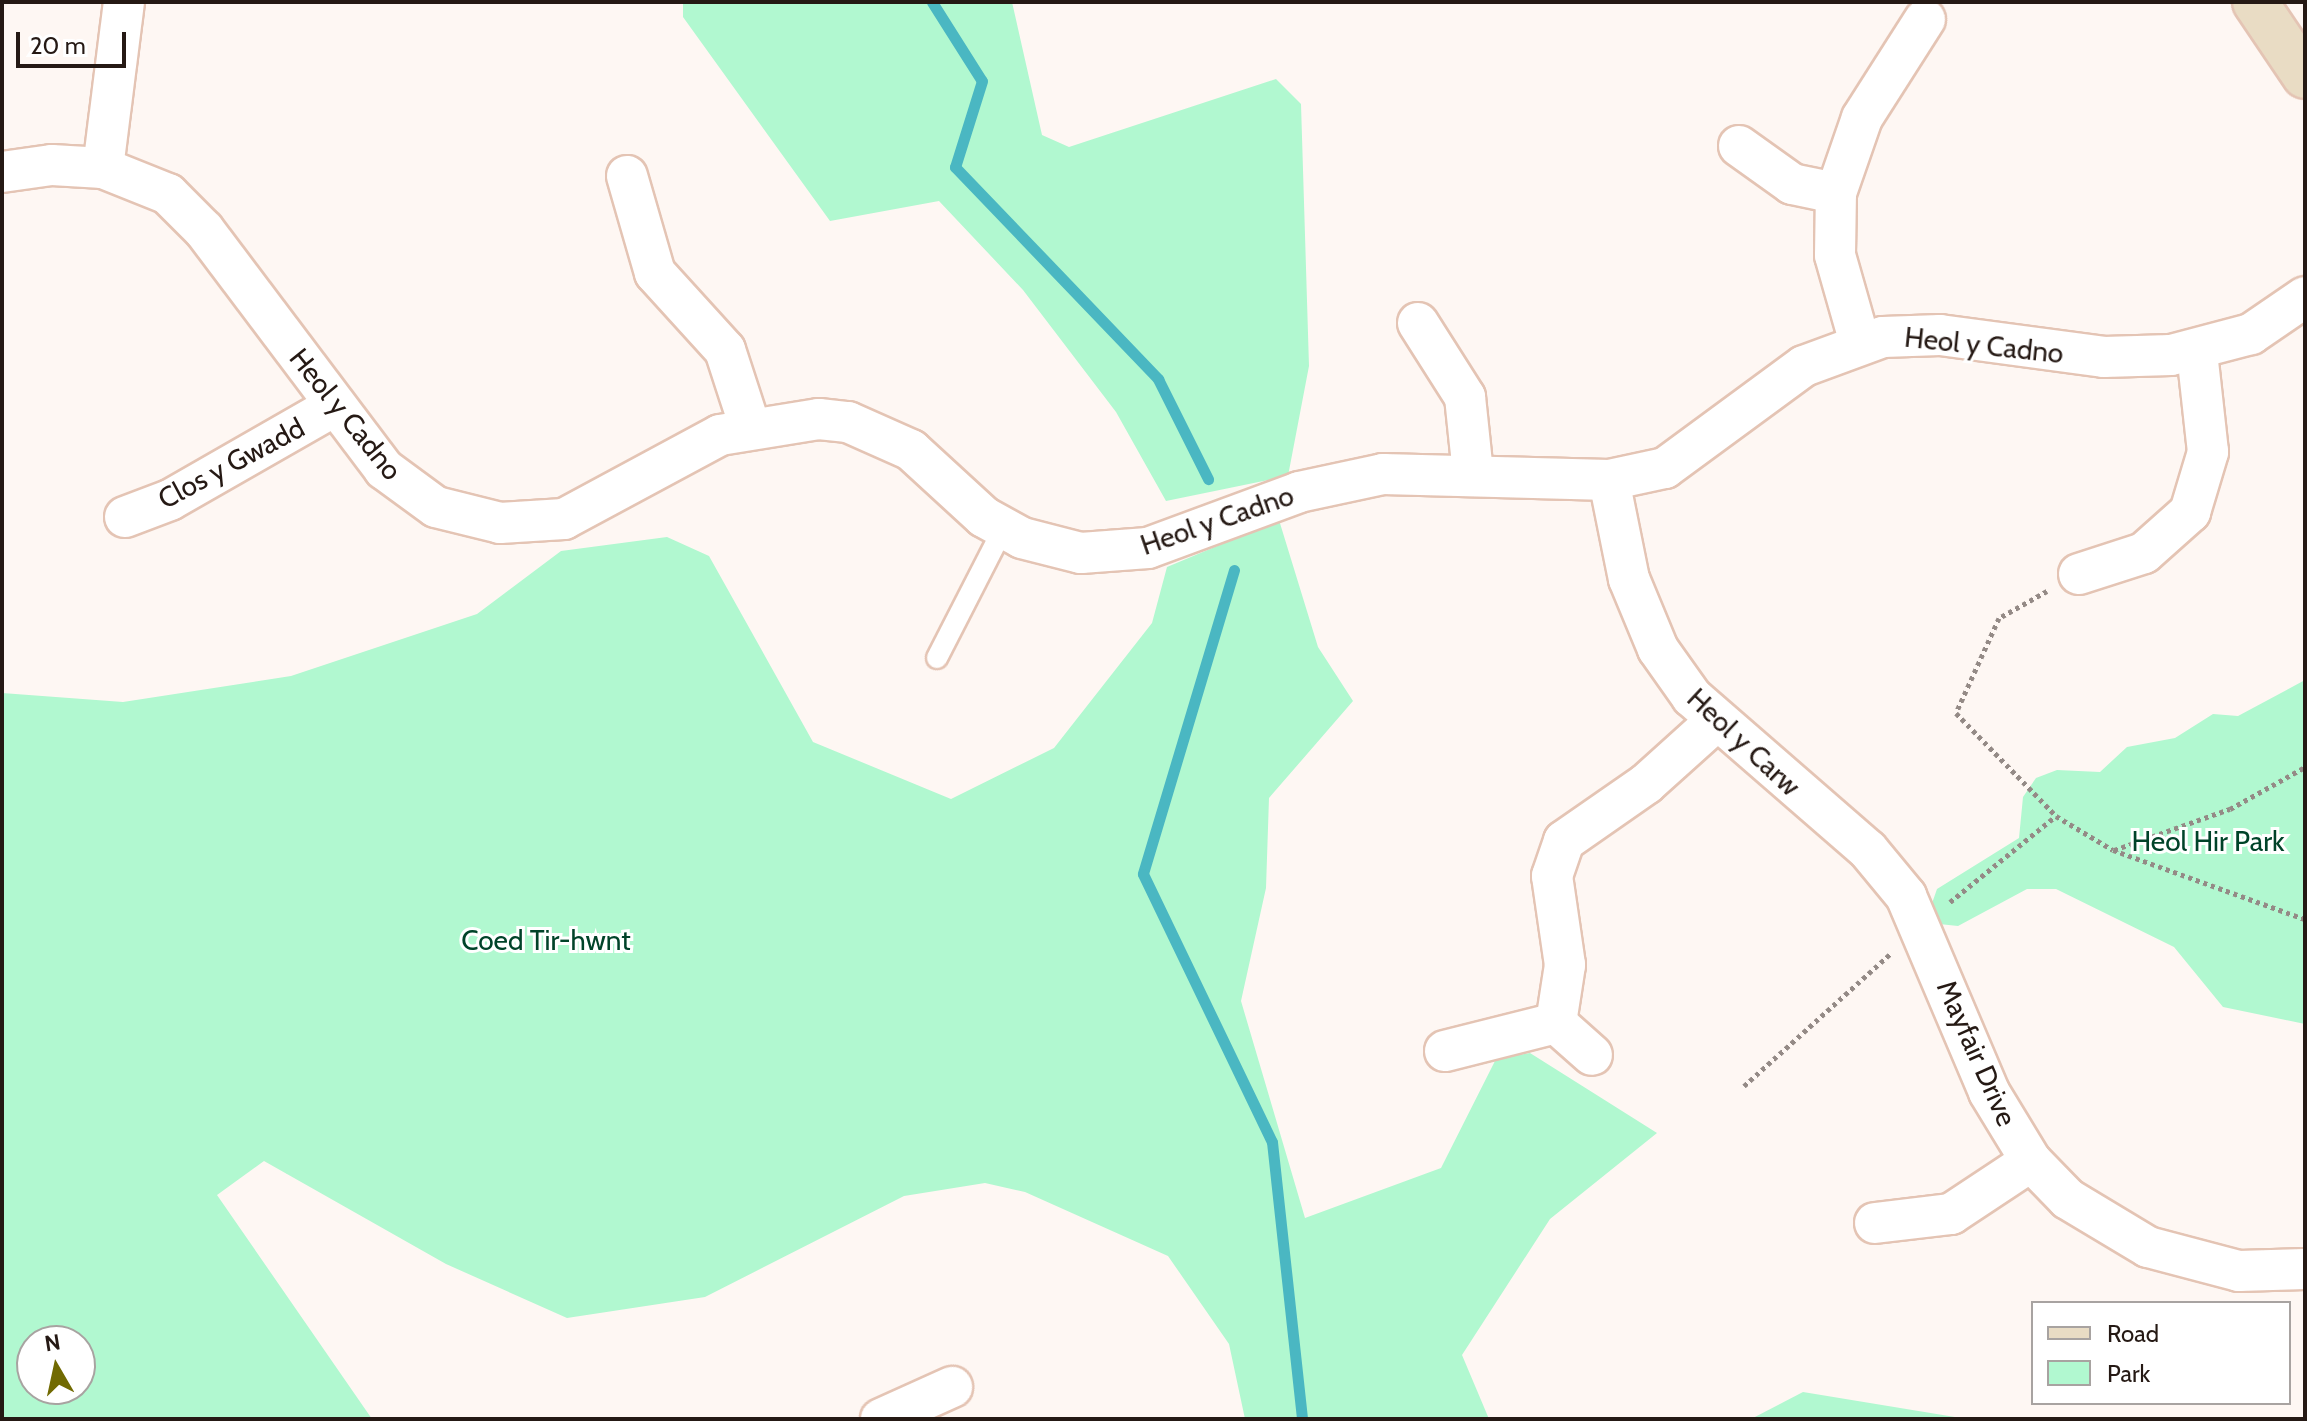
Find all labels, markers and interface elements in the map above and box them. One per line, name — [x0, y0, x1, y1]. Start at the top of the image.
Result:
scale bar — [20, 16, 130, 66]
text: 20 m — [30, 31, 86, 60]
street label: Heol y Cadno — [1903, 320, 2065, 370]
street label: Heol y Cadno — [283, 341, 409, 487]
street label: Clos y Gwadd — [152, 410, 310, 516]
street label: Heol y Cadno — [1136, 478, 1298, 562]
street label: Heol y Carw — [1681, 681, 1807, 803]
park label: Heol Hir Park — [2131, 824, 2285, 858]
park label: Coed Tir-hwnt — [461, 923, 631, 957]
street label: Mayfair Drive — [1930, 975, 2024, 1131]
legend — [2031, 1301, 2291, 1405]
text: Road — [2107, 1319, 2159, 1348]
north arrow — [16, 1325, 96, 1405]
text: N — [43, 1328, 62, 1357]
text: Park — [2107, 1359, 2150, 1388]

